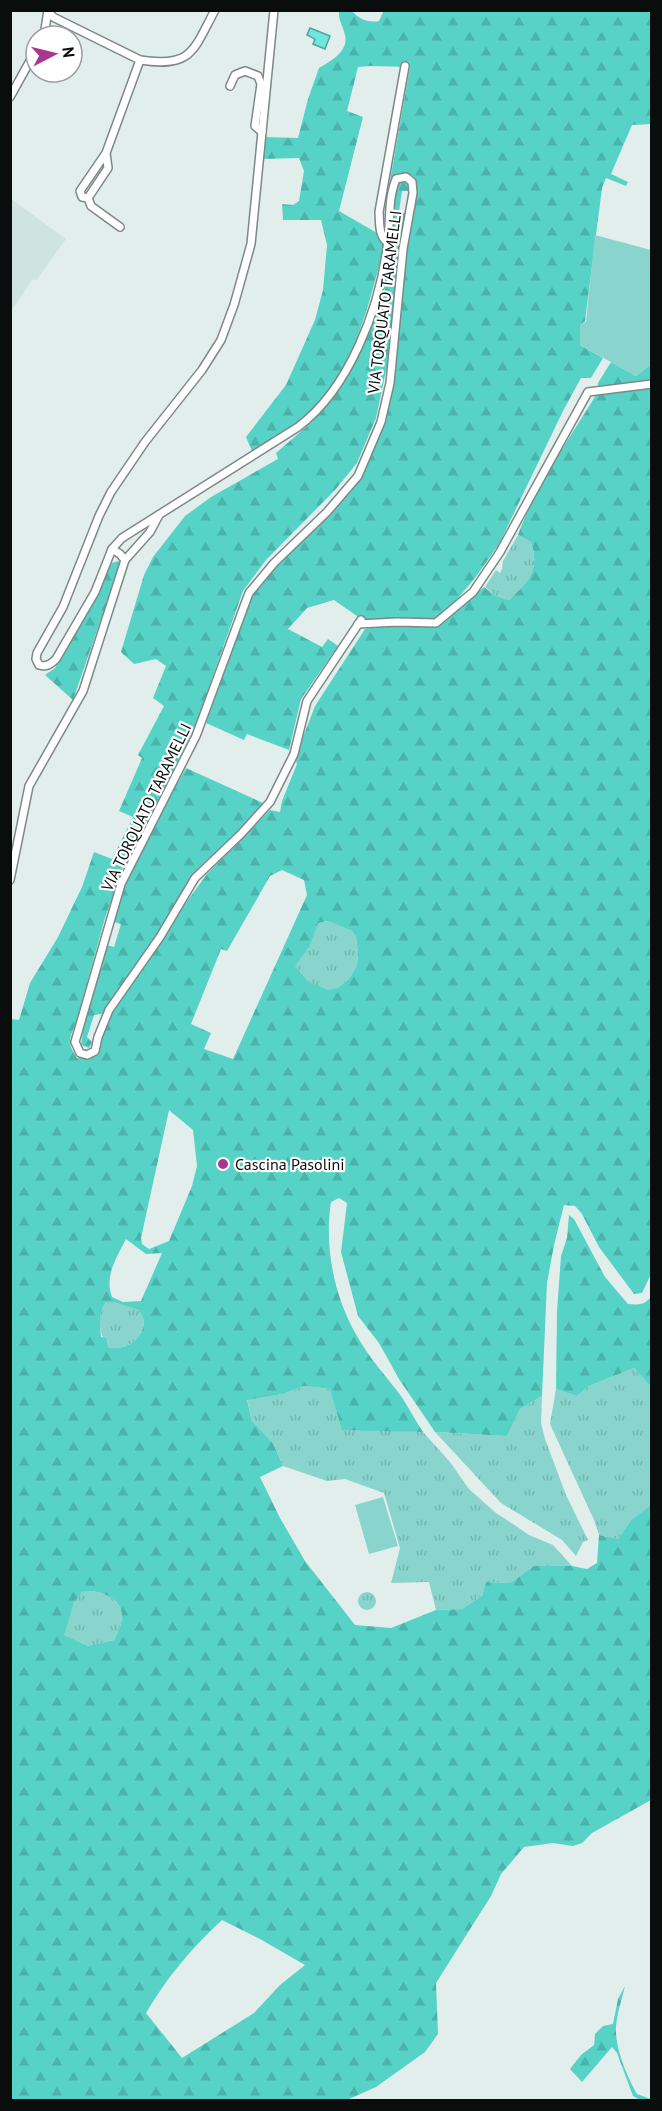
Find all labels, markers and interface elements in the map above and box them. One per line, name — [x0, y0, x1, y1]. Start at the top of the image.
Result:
north arrow — [24, 24, 84, 84]
text: N — [58, 46, 79, 59]
street label: VIA TORQUATO TARAMELLI — [363, 209, 405, 396]
street label: VIA TORQUATO TARAMELLI — [96, 720, 195, 895]
place label: Cascina Pasolini — [235, 1154, 345, 1174]
marker: Cascina Pasolini — [216, 1157, 230, 1171]

